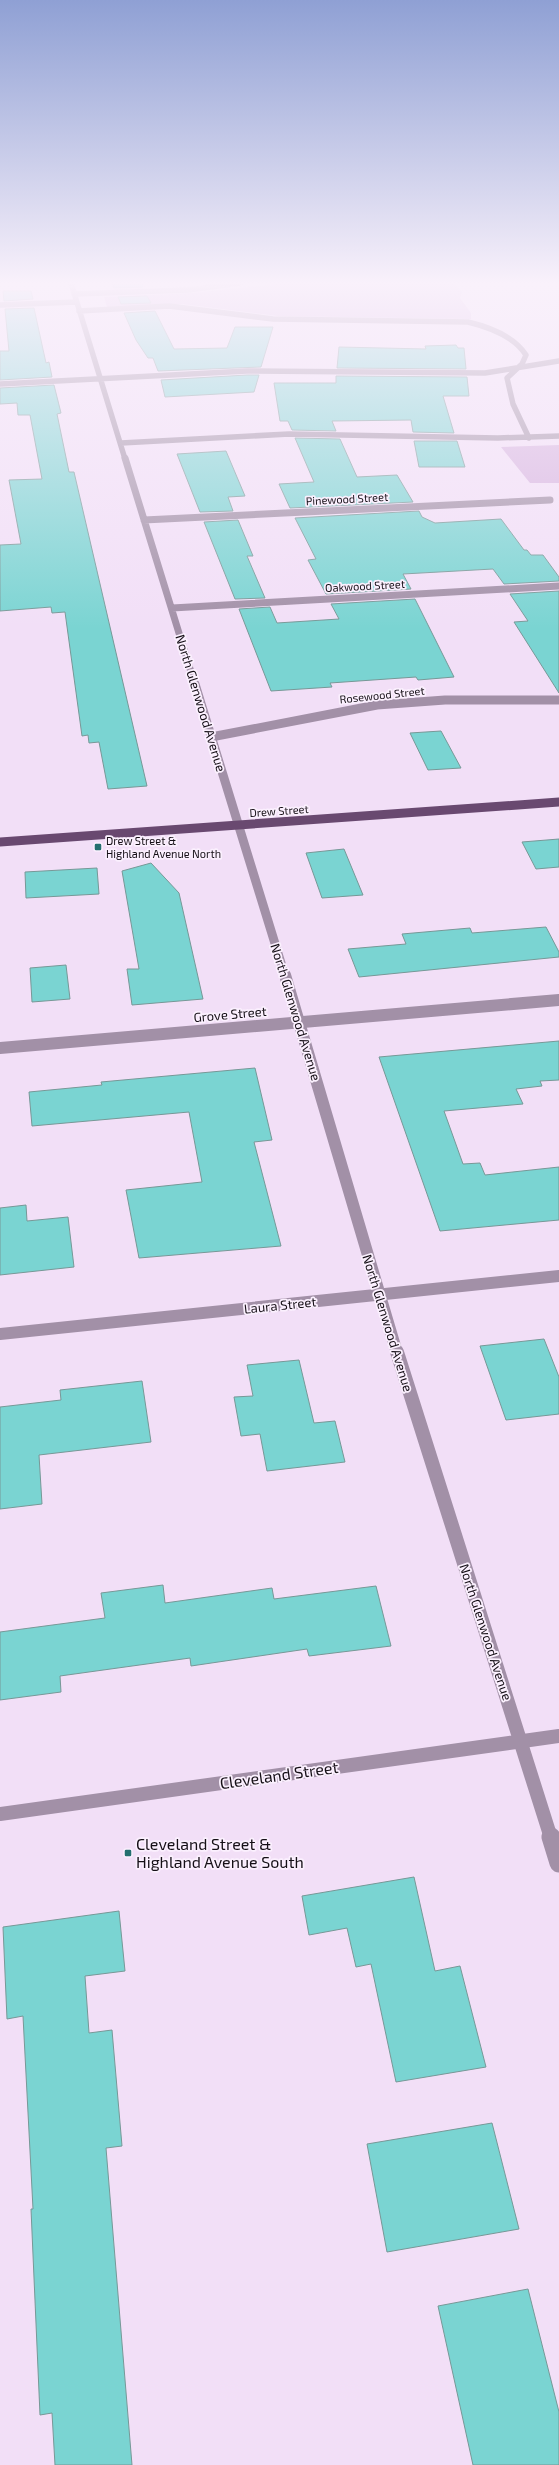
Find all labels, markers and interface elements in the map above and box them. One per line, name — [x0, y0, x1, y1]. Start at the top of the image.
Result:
street label: Pinewood Street — [306, 490, 388, 507]
street label: Oakwood Street — [325, 577, 405, 594]
street label: North Glenwood Avenue — [172, 632, 230, 774]
street label: Rosewood Street — [339, 684, 425, 705]
street label: Drew Street — [249, 802, 309, 819]
place label: Drew Street & Highland Avenue North — [106, 834, 221, 860]
marker: Drew Street & Highland Avenue North — [93, 842, 103, 852]
street label: North Glenwood Avenue — [267, 941, 325, 1083]
street label: Grove Street — [193, 1003, 267, 1025]
street label: North Glenwood Avenue — [359, 1252, 417, 1394]
street label: Laura Street — [243, 1293, 317, 1317]
street label: North Glenwood Avenue — [456, 1562, 516, 1702]
street label: Cleveland Street — [218, 1757, 339, 1792]
place label: Cleveland Street & Highland Avenue South — [136, 1834, 304, 1871]
marker: Cleveland Street & Highland Avenue South — [123, 1848, 133, 1858]

